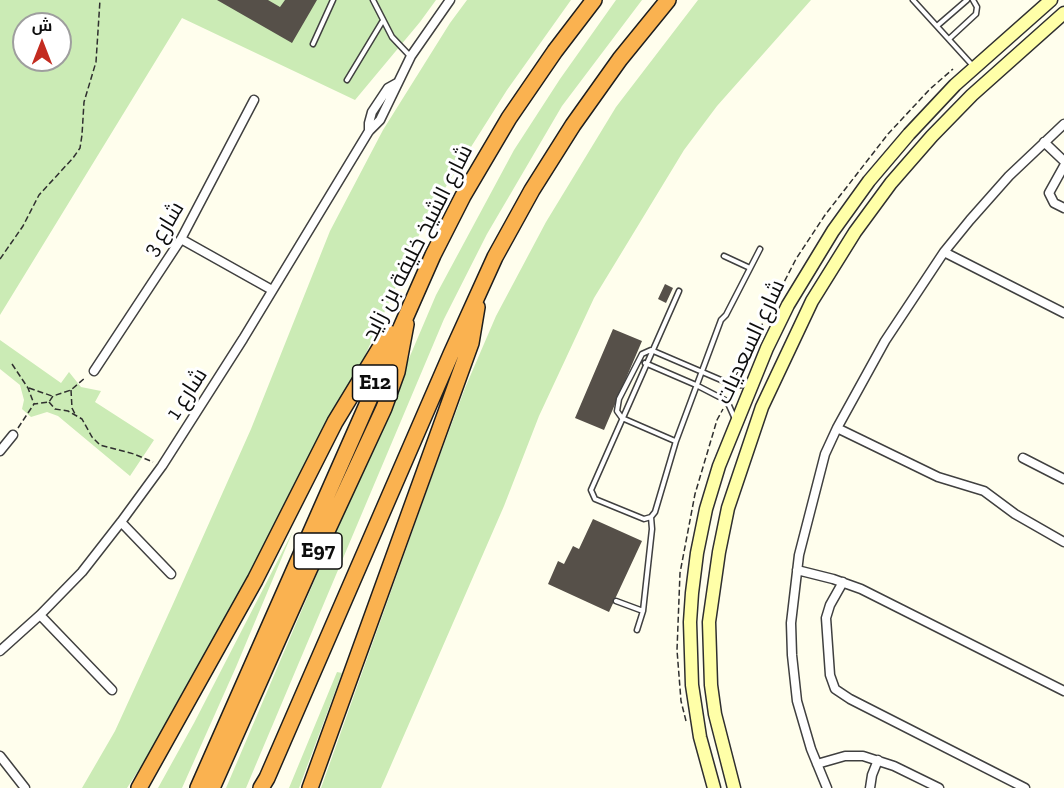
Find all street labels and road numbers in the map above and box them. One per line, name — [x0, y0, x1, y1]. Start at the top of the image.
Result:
street label: شارع الشيخ خليفة بن زايد — [357, 141, 479, 345]
street label: شارع 3 — [138, 197, 190, 261]
street label: شارع السعديات — [711, 276, 791, 408]
street label: شارع 1 — [161, 363, 213, 425]
road number: E12 — [352, 365, 398, 401]
road number: E97 — [294, 533, 342, 569]

